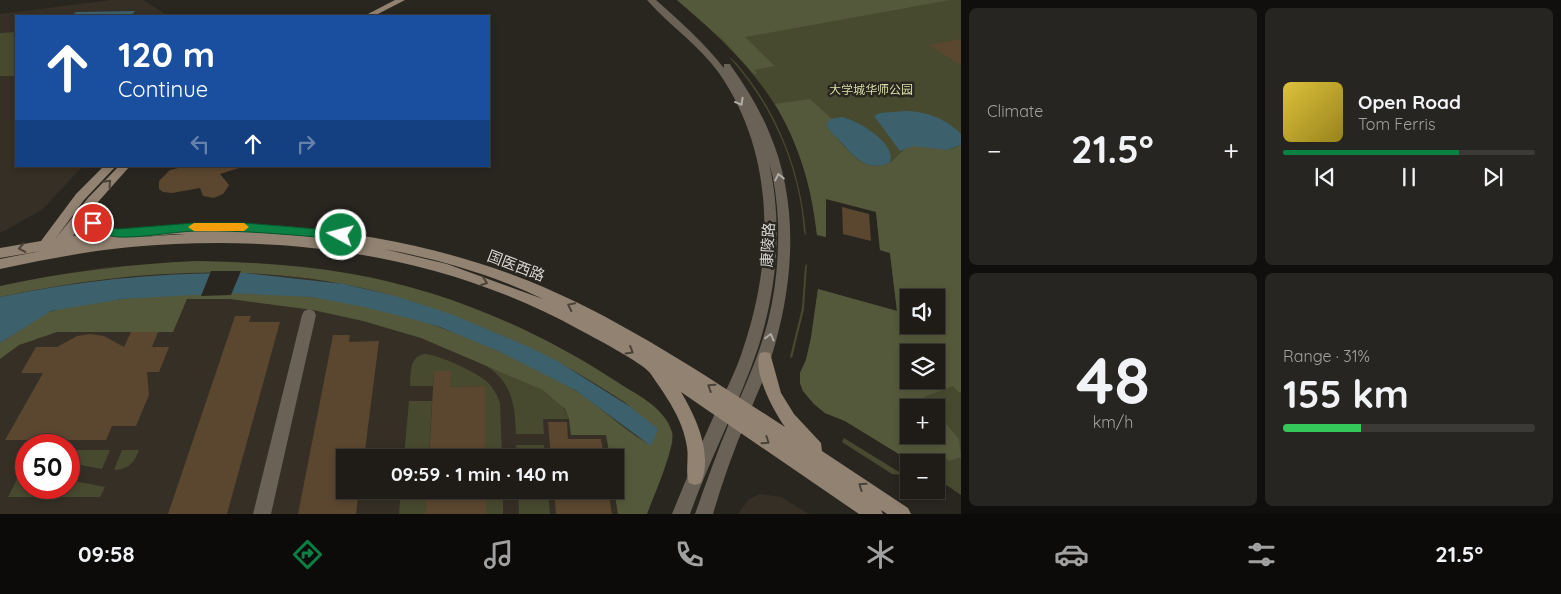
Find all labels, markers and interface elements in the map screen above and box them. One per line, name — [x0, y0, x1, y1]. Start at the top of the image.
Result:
text: 120 m — [118, 32, 215, 76]
icon: ahead — [35, 35, 100, 100]
text: Continue — [118, 75, 208, 103]
park label: 大学城华师公园 — [829, 82, 913, 97]
text: Open Road — [1358, 90, 1461, 114]
one-way arrow — [734, 97, 744, 106]
text: Climate — [987, 101, 1043, 121]
text: Tom Ferris — [1358, 114, 1435, 134]
text: 21.5° — [1071, 125, 1154, 173]
icon: left — [186, 130, 214, 158]
icon: ahead — [239, 130, 267, 158]
icon: right — [292, 130, 320, 158]
text: − — [987, 133, 1002, 168]
text: + — [1223, 133, 1239, 168]
icon: previous — [1311, 163, 1339, 191]
icon: pause — [1395, 163, 1423, 191]
icon: next — [1479, 163, 1507, 191]
one-way arrow — [774, 172, 784, 181]
one-way arrow — [102, 180, 111, 189]
pin — [72, 202, 114, 244]
position arrow — [314, 208, 366, 260]
icon: arrive — [79, 209, 107, 237]
street label: 康陵路 — [757, 222, 778, 268]
one-way arrow — [18, 242, 27, 253]
street label: 国医西路 — [485, 246, 548, 285]
one-way arrow — [479, 276, 487, 286]
map controls — [900, 289, 945, 499]
button: sound — [900, 289, 945, 334]
one-way arrow — [567, 302, 576, 312]
one-way arrow — [765, 334, 775, 342]
text: 48 — [1076, 339, 1150, 420]
button: layers — [900, 344, 945, 389]
one-way arrow — [625, 345, 634, 355]
text: Range · 31% — [1283, 346, 1370, 366]
text: 155 km — [1283, 370, 1409, 418]
one-way arrow — [708, 384, 717, 394]
button: + — [900, 399, 945, 444]
text: km/h — [1093, 412, 1133, 432]
speed limit sign: 50 — [15, 434, 80, 499]
one-way arrow — [760, 435, 770, 444]
button: − — [900, 454, 945, 499]
text: 09:59 · 1 min · 140 m — [391, 462, 569, 486]
one-way arrow — [858, 483, 867, 492]
icon: directions — [290, 537, 325, 572]
icon: music — [481, 537, 516, 572]
icon: phone — [672, 537, 707, 572]
icon: climate — [863, 537, 898, 572]
icon: car — [1054, 537, 1089, 572]
icon: filters — [1244, 537, 1279, 572]
text: 09:58 — [78, 540, 135, 568]
text: 21.5° — [1435, 540, 1483, 568]

